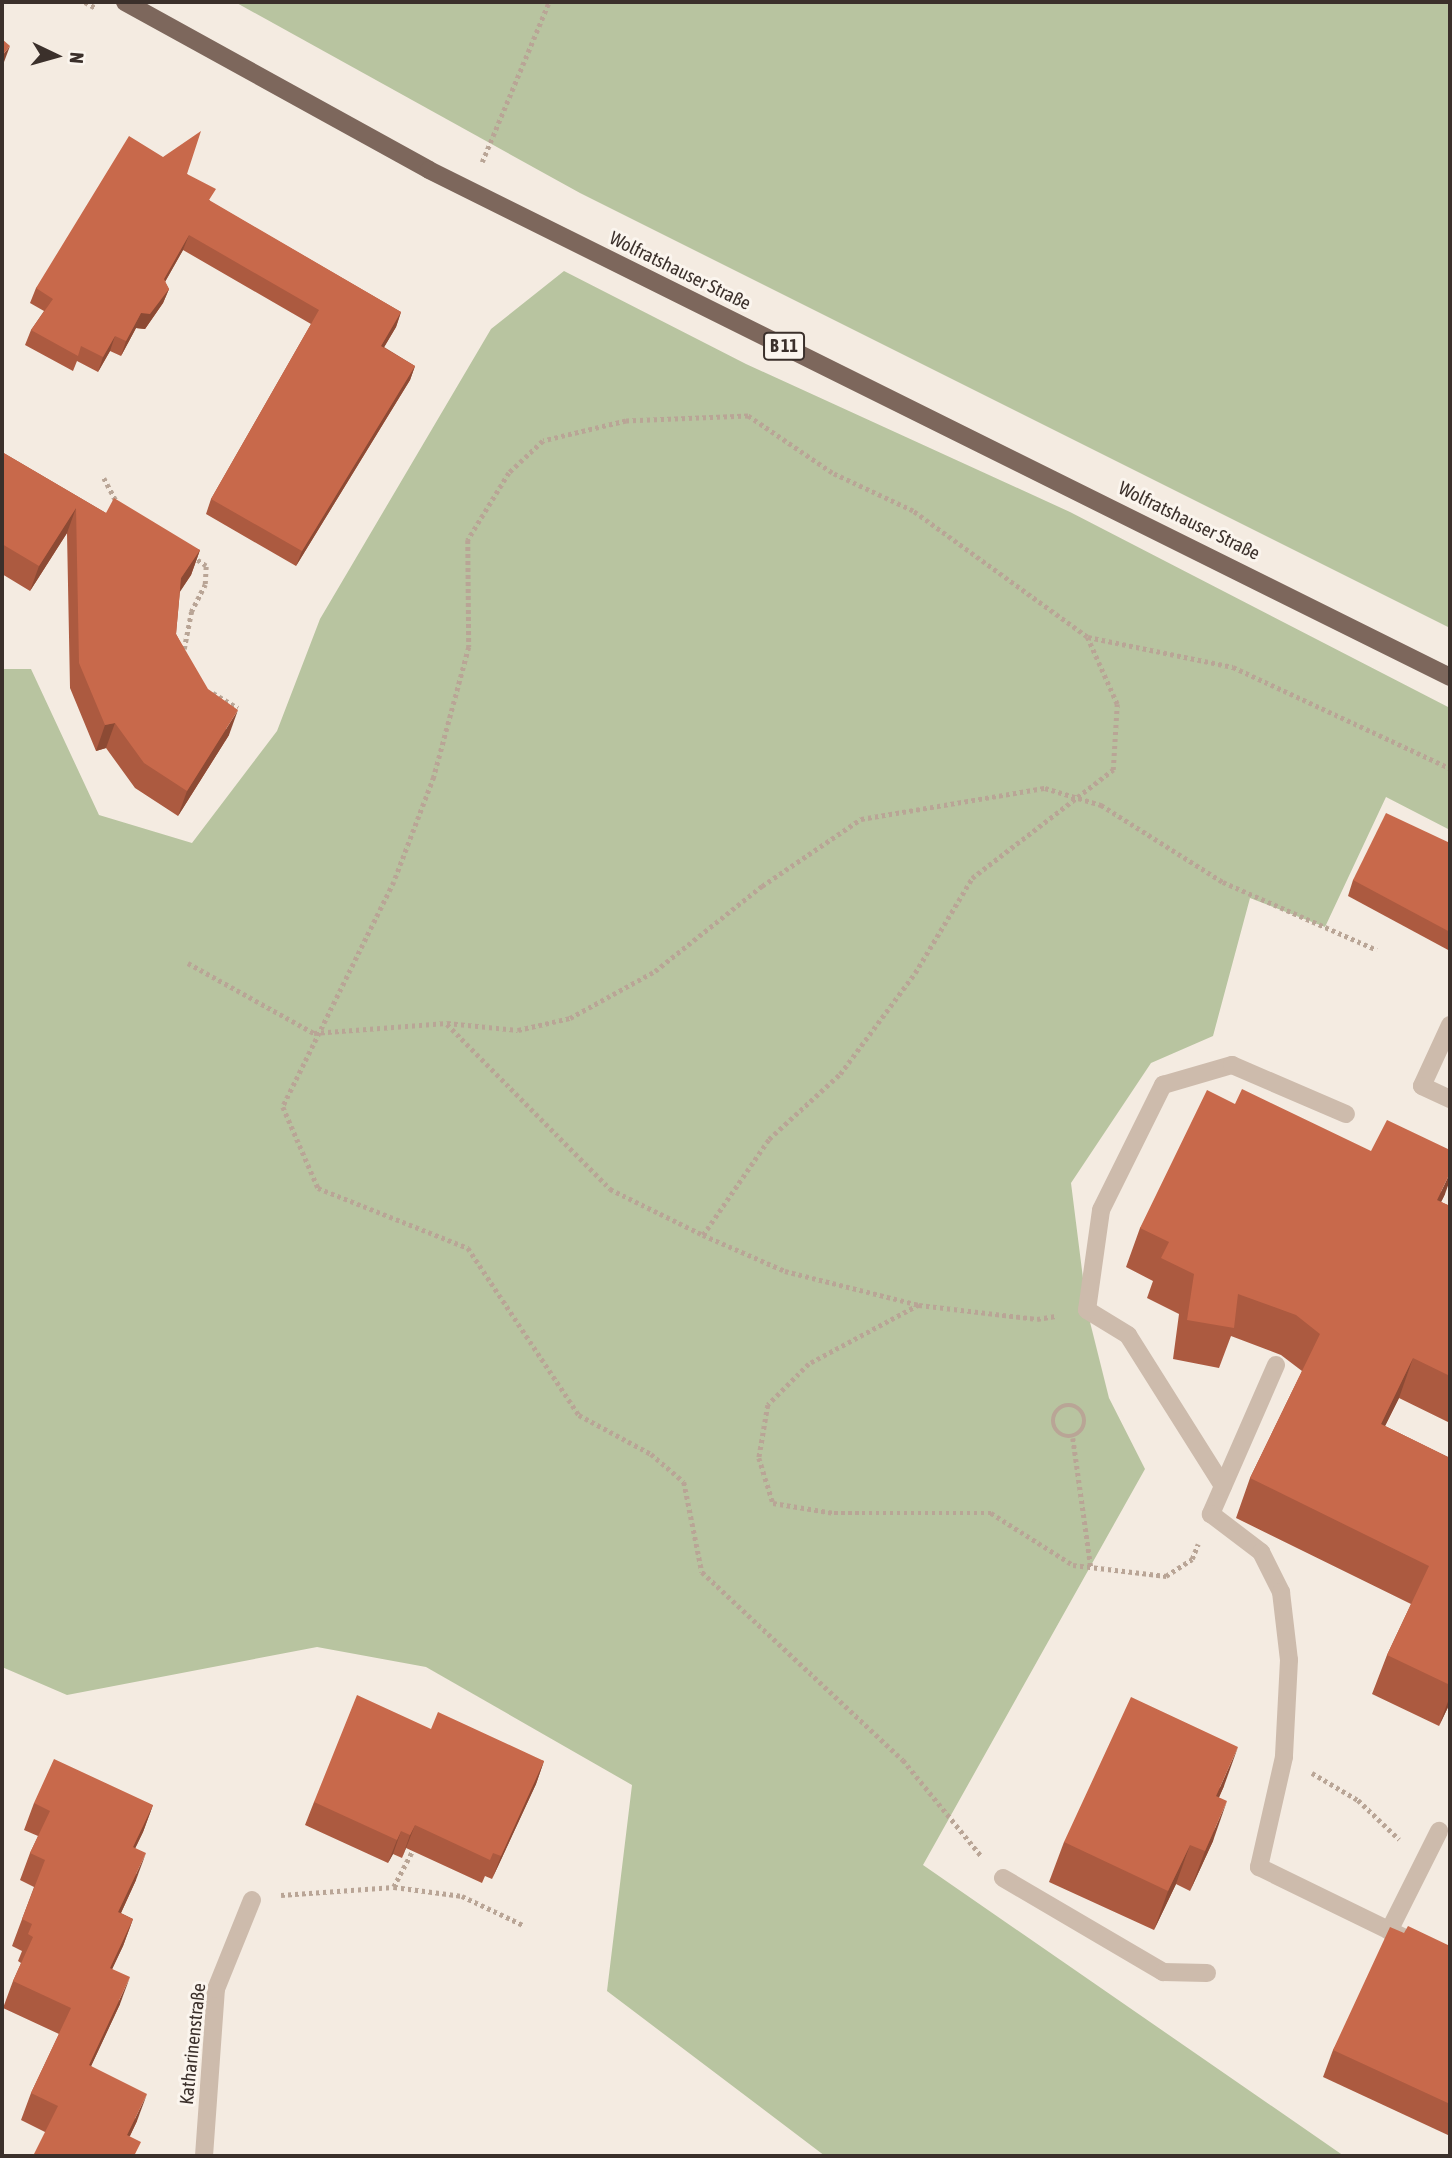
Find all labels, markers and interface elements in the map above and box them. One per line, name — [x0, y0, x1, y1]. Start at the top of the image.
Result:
north arrow — [21, 21, 91, 91]
text: N — [65, 51, 88, 64]
street label: Wolfratshauser Straße — [606, 227, 754, 315]
road number: B 11 — [763, 332, 805, 360]
street label: Wolfratshauser Straße — [1115, 477, 1263, 565]
street label: Katharinenstraße — [175, 1982, 211, 2106]

